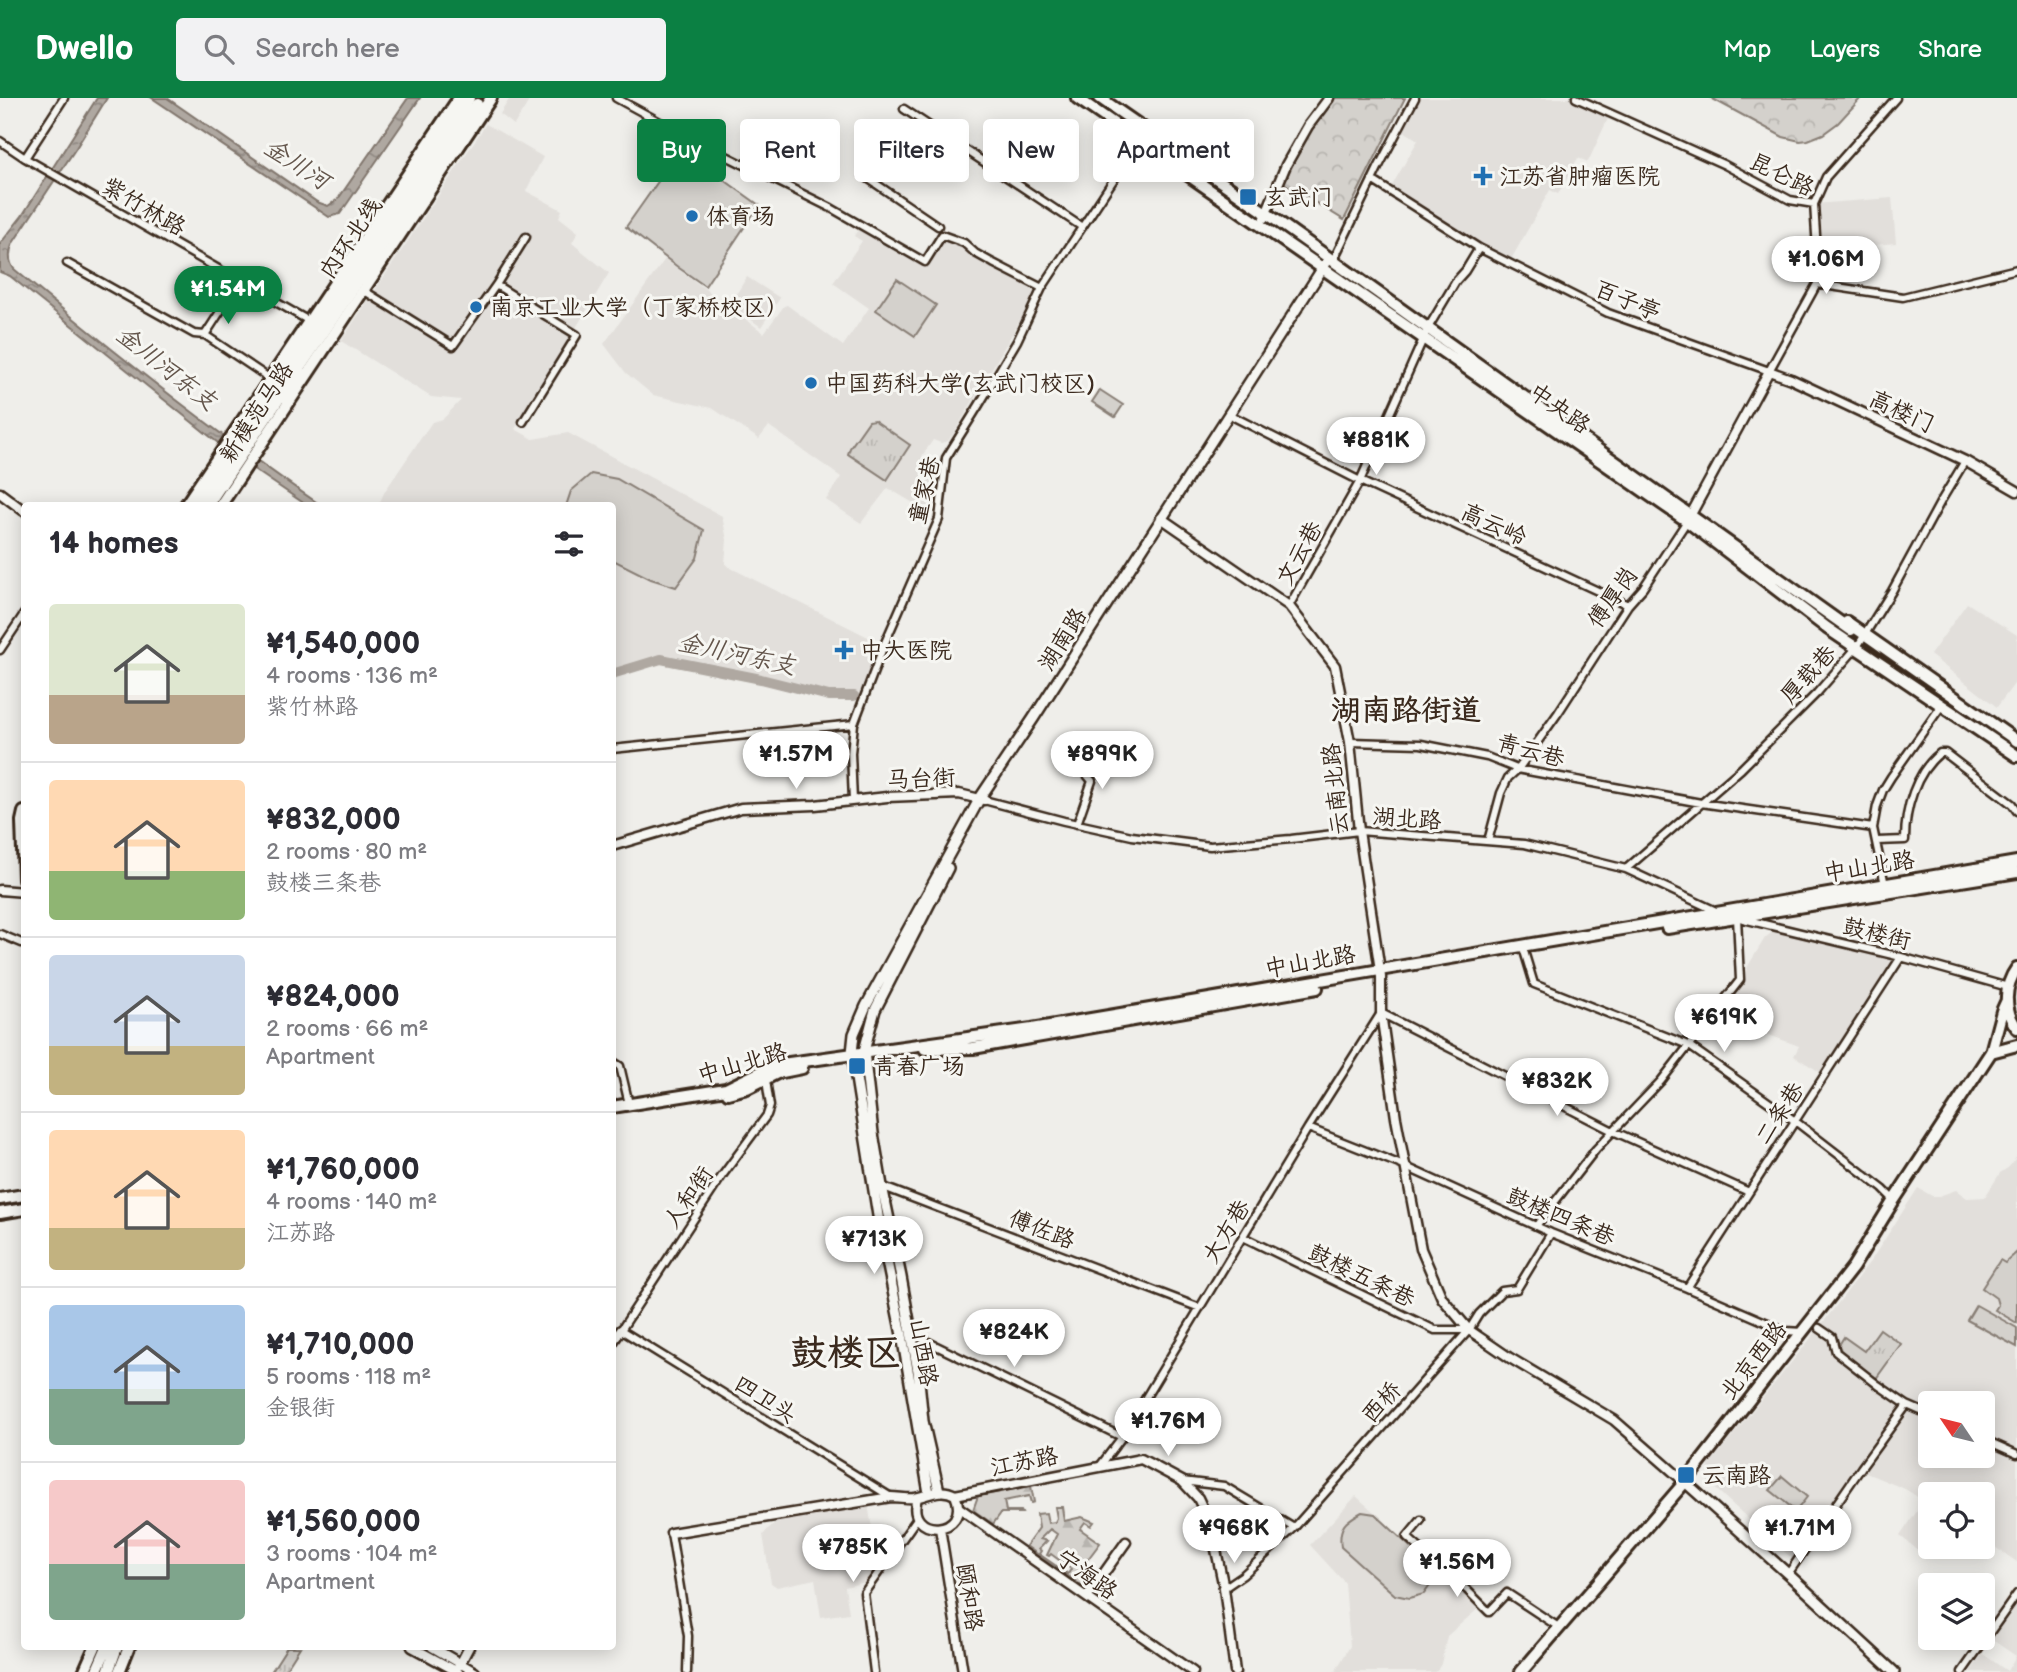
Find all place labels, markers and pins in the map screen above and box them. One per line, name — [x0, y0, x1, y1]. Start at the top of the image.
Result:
place label: 江苏省肿瘤医院 — [1499, 163, 1660, 191]
marker: 江苏省肿瘤医院 — [1473, 166, 1493, 186]
place label: 玄武门 — [1264, 184, 1333, 212]
marker: 玄武门 — [1238, 187, 1258, 207]
place label: 体育场 — [706, 203, 775, 231]
marker: 体育场 — [684, 208, 700, 224]
pin: ¥1.06M — [1769, 236, 1883, 296]
pin: ¥1.54M — [171, 266, 285, 326]
place label: 南京工业大学（丁家桥校区） — [490, 294, 789, 322]
marker: 南京工业大学（丁家桥校区） — [468, 299, 484, 315]
place label: 中国药科大学(玄武门校区) — [825, 370, 1095, 398]
marker: 中国药科大学(玄武门校区) — [803, 375, 819, 391]
pin: ¥881K — [1327, 418, 1425, 477]
place label: 中大医院 — [860, 637, 952, 665]
marker: 中大医院 — [834, 640, 854, 660]
pin: ¥1.57M — [739, 732, 853, 791]
pin: ¥899K — [1053, 732, 1151, 791]
pin: ¥619K — [1675, 995, 1773, 1054]
place label: 青春广场 — [873, 1053, 965, 1081]
marker: 青春广场 — [847, 1056, 867, 1076]
pin: ¥832K — [1508, 1058, 1606, 1118]
pin: ¥713K — [825, 1216, 923, 1276]
pin: ¥824K — [965, 1310, 1063, 1369]
pin: ¥1.76M — [1111, 1398, 1225, 1458]
place label: 云南路 — [1702, 1462, 1771, 1490]
marker: 云南路 — [1676, 1465, 1696, 1485]
pin: ¥968K — [1185, 1506, 1283, 1565]
pin: ¥1.71M — [1743, 1506, 1857, 1565]
pin: ¥785K — [804, 1524, 902, 1584]
pin: ¥1.56M — [1400, 1540, 1514, 1599]

